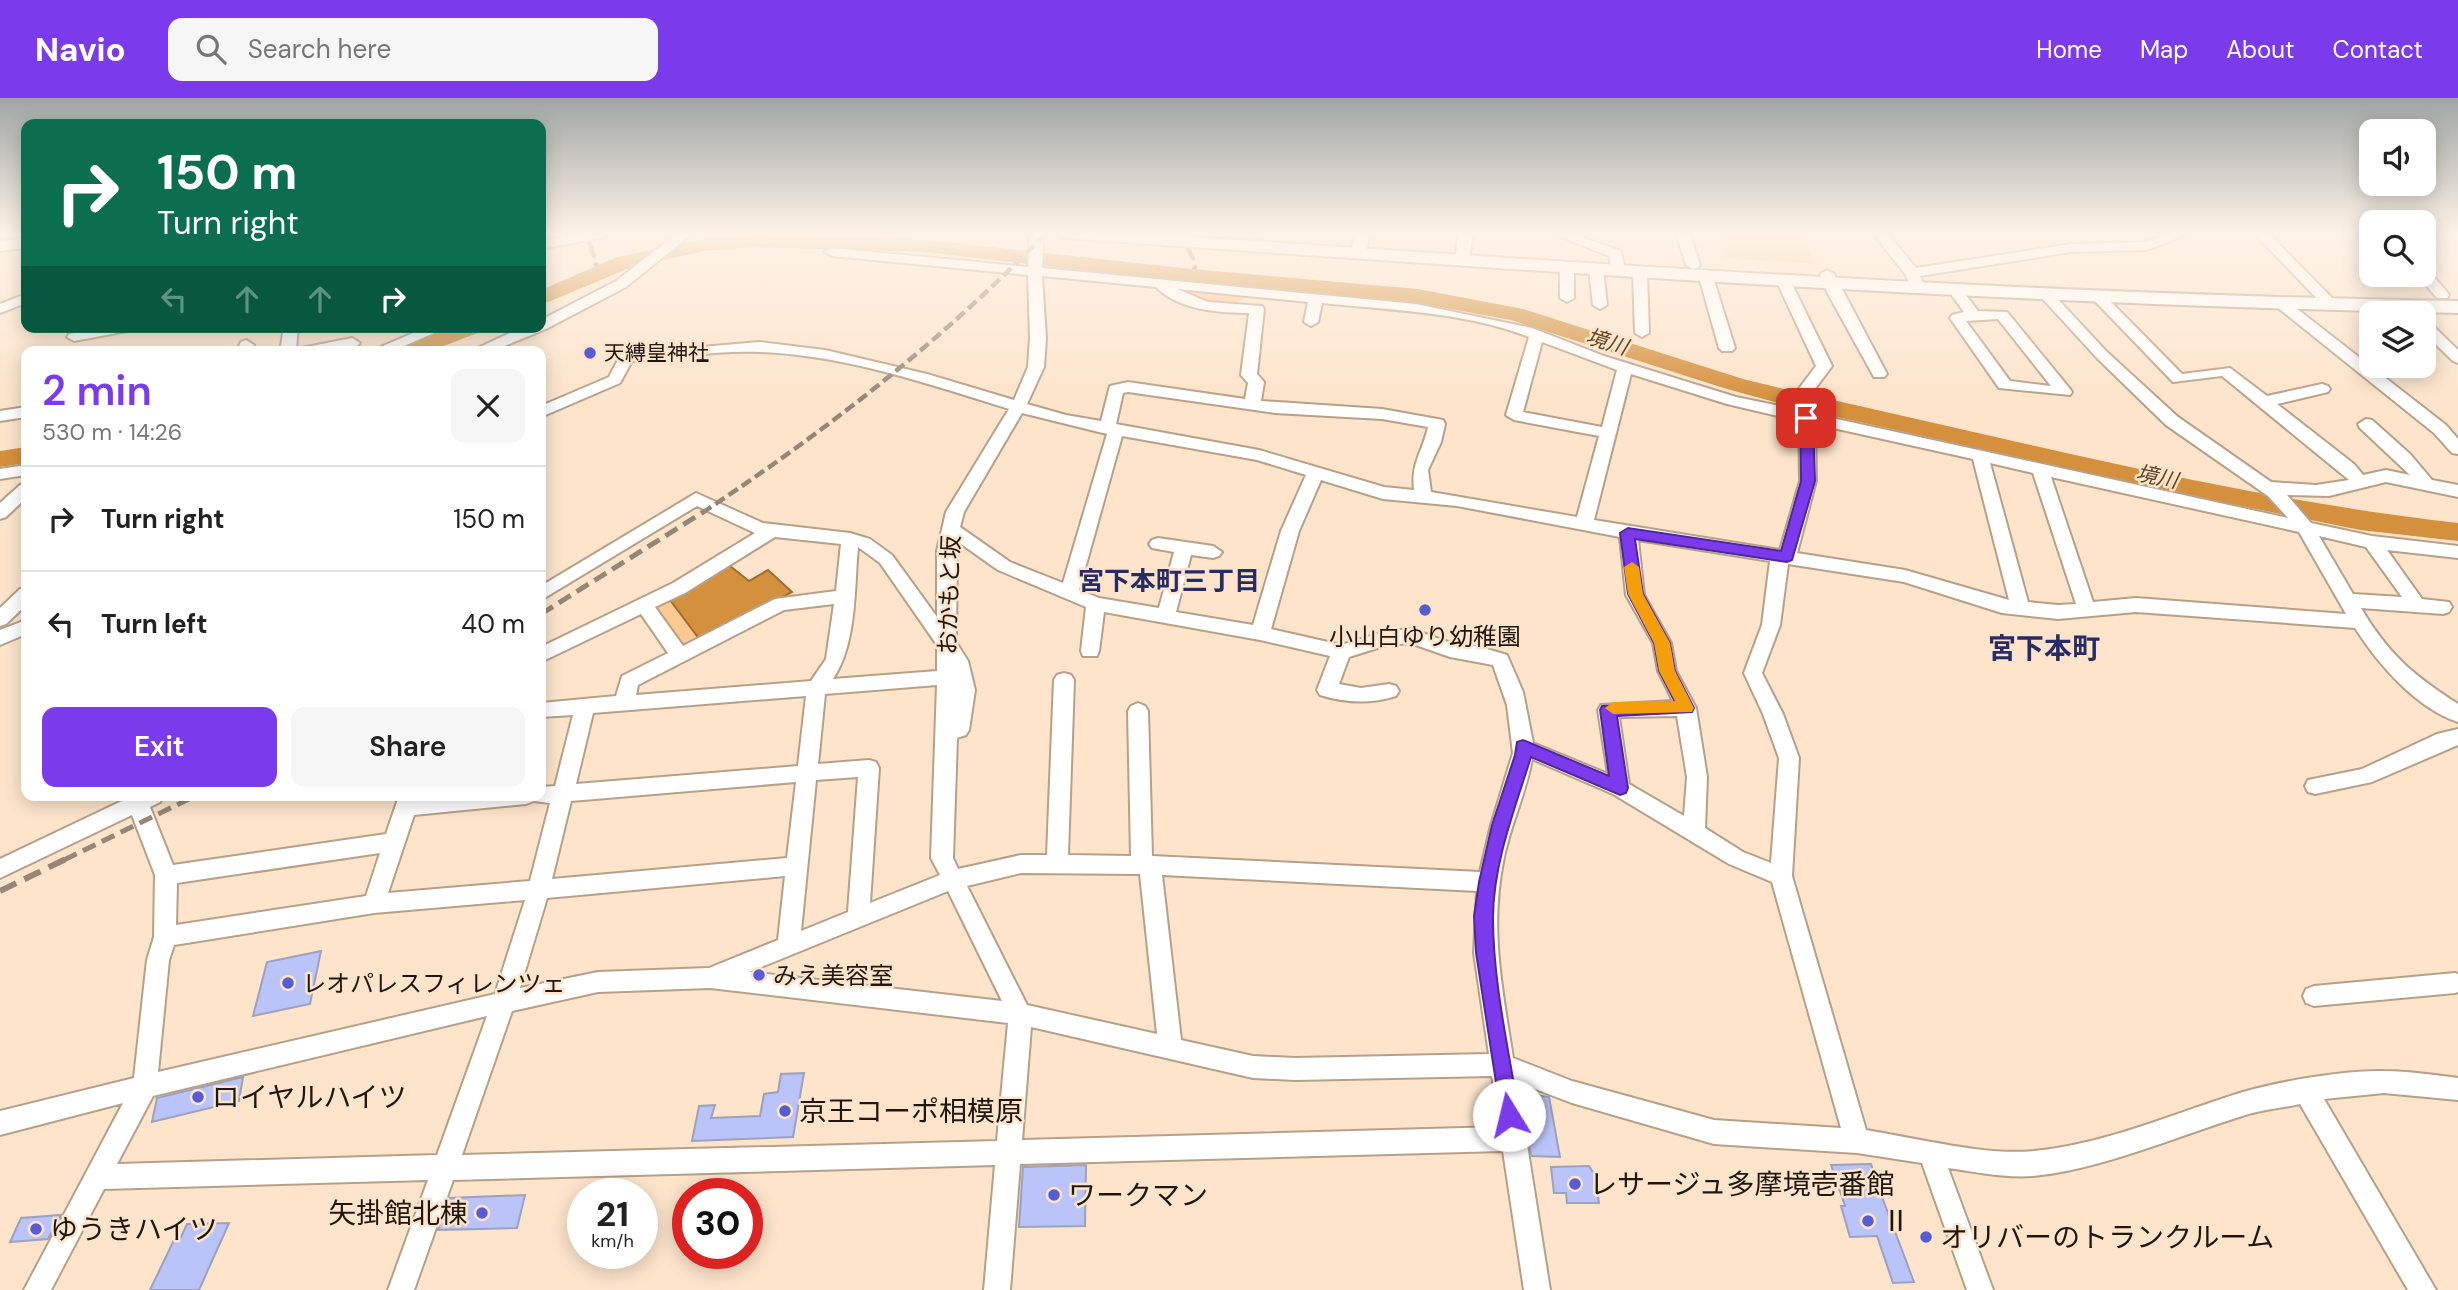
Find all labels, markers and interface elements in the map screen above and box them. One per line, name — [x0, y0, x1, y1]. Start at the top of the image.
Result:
search box — [168, 18, 658, 81]
text: Navio — [35, 28, 126, 71]
icon: search — [192, 30, 230, 68]
text: Search here — [248, 32, 391, 66]
text: Home — [2036, 34, 2102, 65]
text: Map — [2140, 34, 2188, 65]
text: About — [2226, 34, 2295, 65]
text: Contact — [2333, 34, 2423, 65]
map controls — [2359, 119, 2436, 378]
button: sound — [2359, 119, 2436, 196]
text: 150 m — [157, 140, 297, 204]
icon: right — [42, 147, 133, 238]
text: Turn right — [157, 202, 299, 244]
button: search — [2359, 210, 2436, 287]
icon: left — [155, 280, 193, 318]
icon: ahead — [228, 280, 266, 318]
icon: ahead — [301, 280, 339, 318]
icon: right — [374, 280, 412, 318]
button: layers — [2359, 301, 2436, 378]
water label: 境川 — [1583, 322, 1633, 362]
place label: 天縛皇神社 — [604, 339, 709, 367]
marker: 天縛皇神社 — [582, 345, 598, 361]
text: 2 min — [42, 363, 152, 418]
button: close — [451, 369, 525, 443]
pin — [1776, 388, 1836, 448]
icon: arrive — [1787, 399, 1825, 437]
text: 530 m · 14:26 — [42, 417, 182, 447]
water label: 境川 — [2134, 459, 2182, 495]
icon: right — [42, 500, 80, 538]
text: Turn right — [101, 502, 225, 536]
text: 150 m — [453, 502, 525, 536]
street label: おかもと坂 — [931, 535, 967, 655]
district label: 宮下本町三丁目 — [1078, 564, 1260, 598]
marker: 小山白ゆり幼稚園 — [1417, 602, 1433, 618]
icon: left — [42, 605, 80, 643]
text: Turn left — [101, 607, 208, 641]
text: 40 m — [461, 607, 525, 641]
place label: 小山白ゆり幼稚園 — [1329, 621, 1521, 652]
district label: 宮下本町 — [1988, 630, 2100, 667]
button: Exit — [42, 707, 277, 787]
button: Share — [291, 707, 525, 787]
place label: みえ美容室 — [773, 960, 893, 991]
marker: みえ美容室 — [751, 967, 767, 983]
place label: レオパレスフィレンツェ — [302, 968, 566, 999]
marker: レオパレスフィレンツェ — [280, 975, 296, 991]
position arrow — [1472, 1078, 1546, 1152]
place label: ロイヤルハイツ — [212, 1079, 407, 1116]
marker: ロイヤルハイツ — [190, 1089, 206, 1105]
place label: 京王コーポ相模原 — [799, 1093, 1023, 1130]
marker: 京王コーポ相模原 — [777, 1103, 793, 1119]
place label: レサージュ多摩境壱番館 — [1589, 1166, 1894, 1203]
marker: レサージュ多摩境壱番館 — [1567, 1176, 1583, 1192]
place label: ワークマン — [1068, 1177, 1208, 1214]
speed limit sign: 30 — [672, 1178, 763, 1269]
marker: ワークマン — [1046, 1187, 1062, 1203]
text: 21 — [596, 1191, 629, 1237]
place label: 矢掛館北棟 — [328, 1195, 468, 1232]
place label: Ⅱ — [1882, 1203, 1910, 1240]
marker: 矢掛館北棟 — [474, 1205, 490, 1221]
place label: ゆうきハイツ — [50, 1211, 217, 1248]
marker: Ⅱ — [1860, 1213, 1876, 1229]
place label: オリバーのトランクルーム — [1940, 1219, 2274, 1256]
marker: ゆうきハイツ — [28, 1221, 44, 1237]
text: km/h — [591, 1229, 634, 1253]
marker: オリバーのトランクルーム — [1918, 1229, 1934, 1245]

